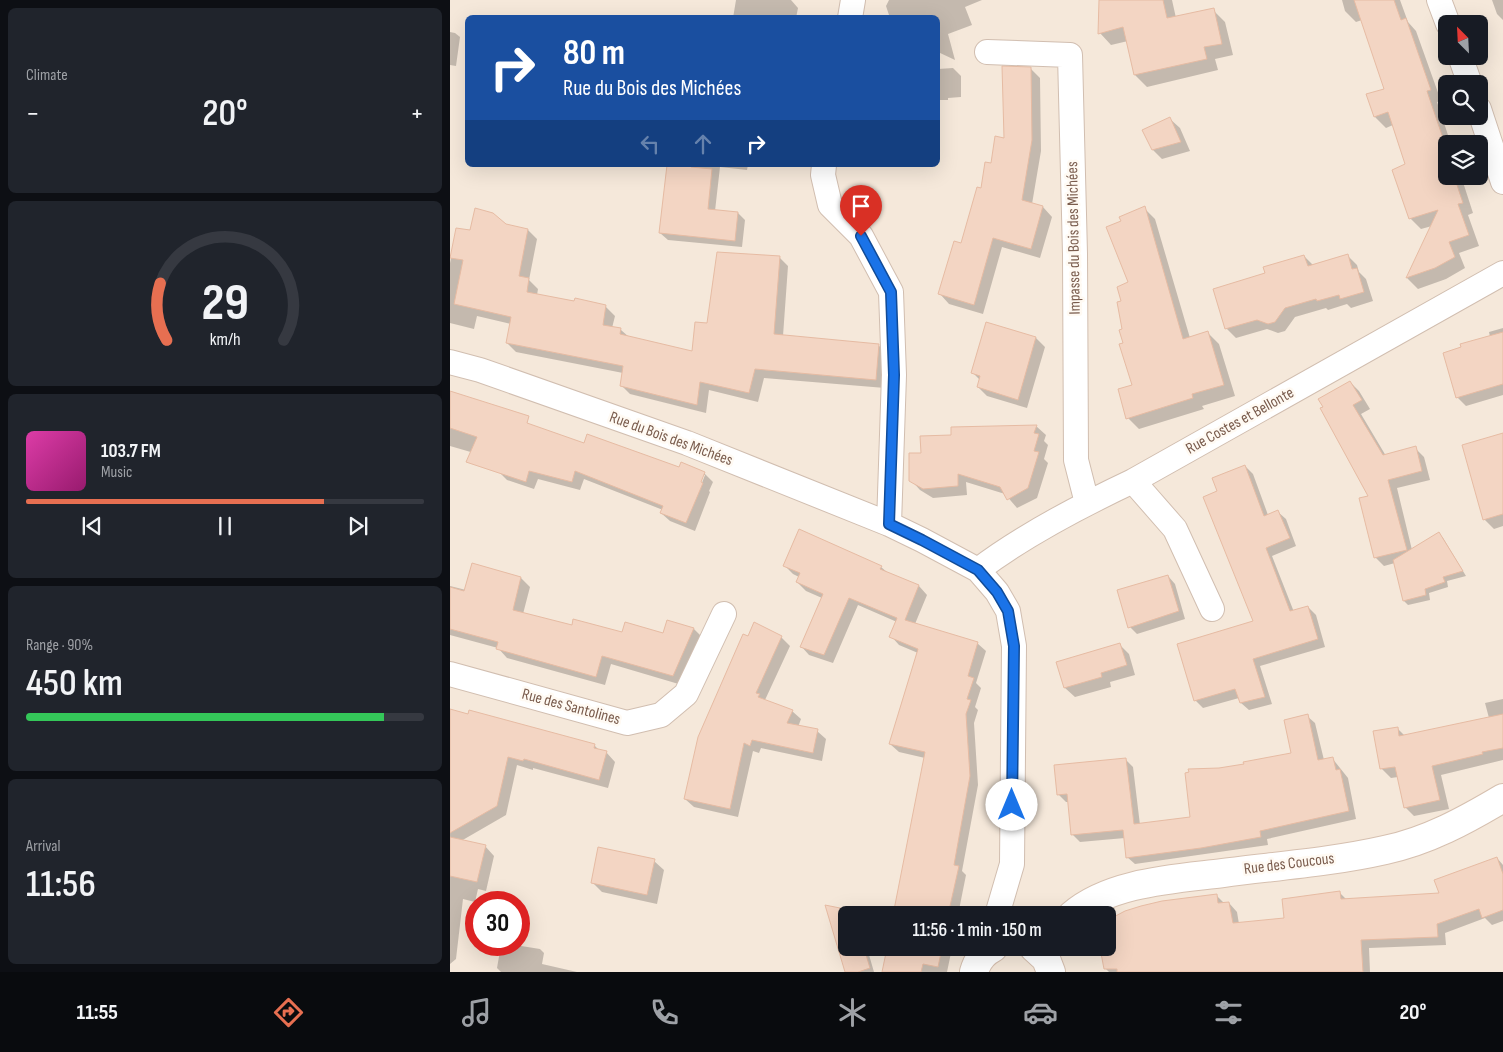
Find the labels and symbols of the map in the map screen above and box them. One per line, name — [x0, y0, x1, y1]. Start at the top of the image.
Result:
north arrow — [1438, 15, 1488, 65]
street label: Impasse du Bois des Michées — [1063, 161, 1085, 315]
pin — [840, 185, 882, 236]
street label: Rue Costes et Bellonte — [1183, 383, 1297, 459]
street label: Rue du Bois des Michées — [607, 408, 735, 470]
street label: Rue des Santolines — [520, 685, 623, 729]
position arrow — [985, 778, 1037, 830]
street label: Rue des Coucous — [1243, 849, 1335, 879]
speed limit sign: 30 — [465, 891, 530, 956]

